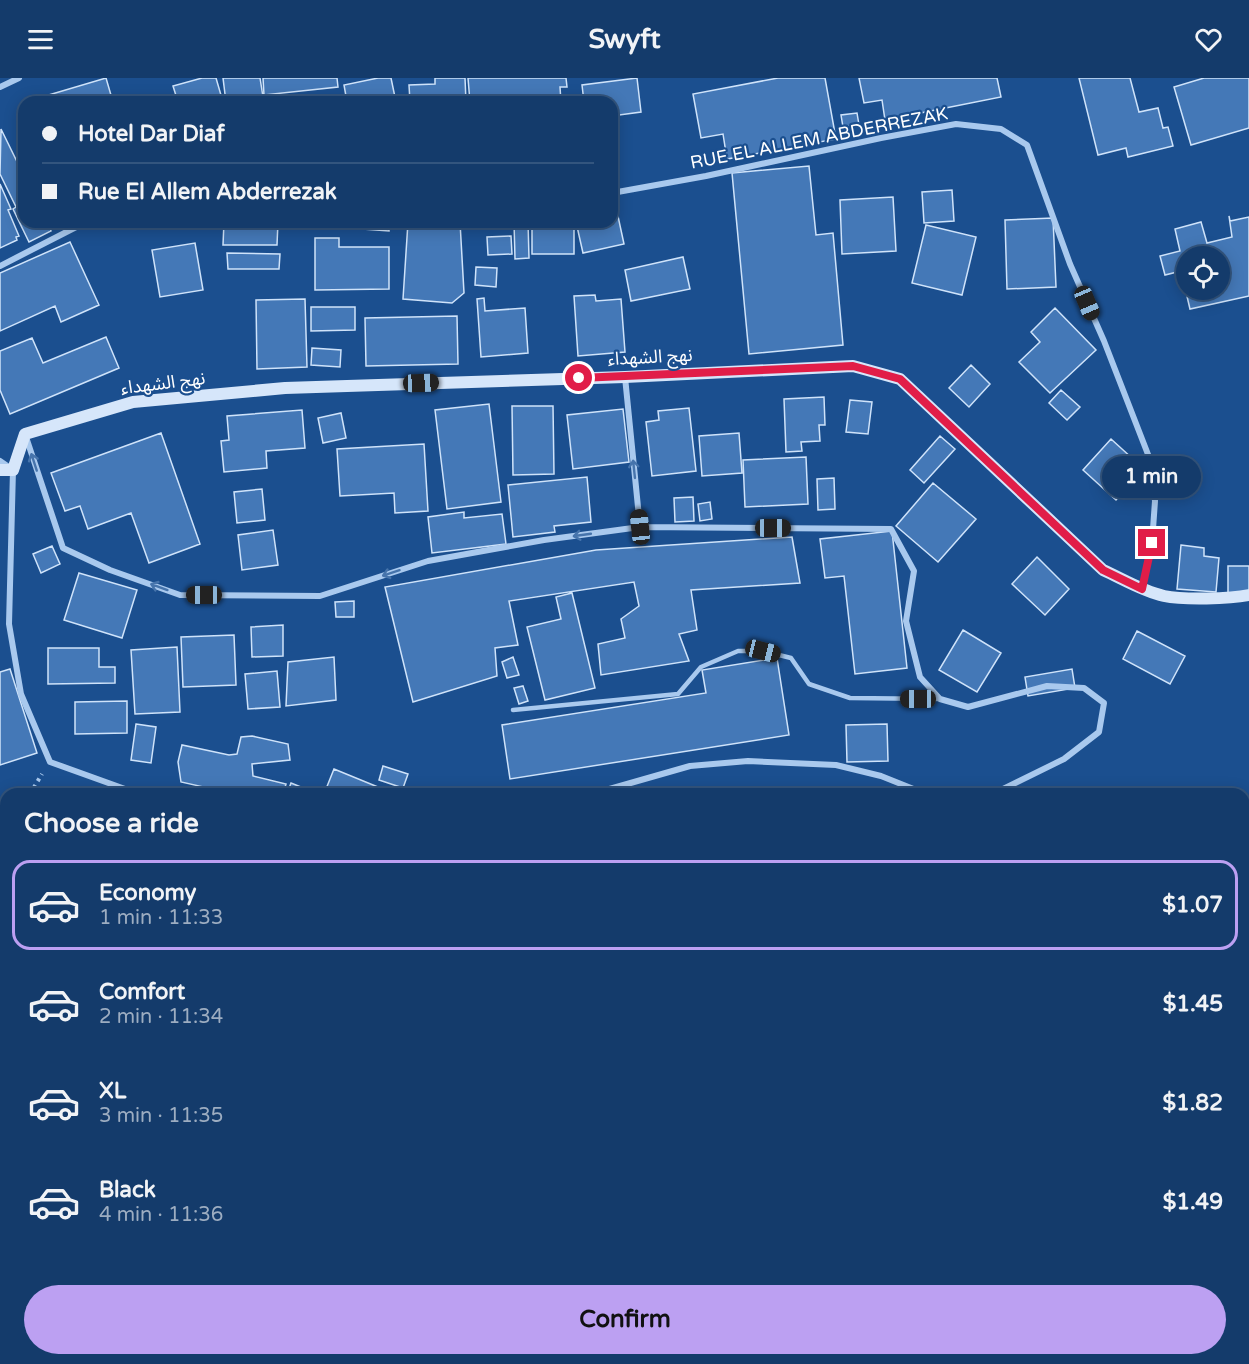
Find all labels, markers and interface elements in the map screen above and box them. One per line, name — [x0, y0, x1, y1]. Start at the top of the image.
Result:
icon: menu — [24, 23, 57, 56]
text: Swyft — [588, 23, 661, 56]
icon: heart — [1192, 23, 1225, 56]
street label: RUE EL ALLEM ABDERREZAK — [688, 102, 950, 174]
text: Hotel Dar Diaf — [78, 121, 225, 147]
text: Rue El Allem Abderrezak — [78, 179, 337, 205]
map controls — [1176, 246, 1230, 300]
button: locate — [1176, 246, 1230, 300]
car — [1072, 283, 1102, 323]
street label: نهج الشهداء — [607, 344, 693, 372]
route start — [565, 364, 592, 391]
street label: نهج الشهداء — [119, 367, 207, 401]
car — [403, 373, 439, 393]
one-way arrow — [28, 453, 39, 472]
callout: 1 min — [1102, 456, 1202, 498]
one-way arrow — [628, 459, 639, 479]
text: 1 min — [1125, 465, 1178, 489]
car — [629, 508, 651, 546]
car — [755, 519, 791, 537]
route end — [1138, 529, 1165, 556]
one-way arrow — [572, 530, 592, 541]
one-way arrow — [382, 568, 401, 579]
one-way arrow — [150, 581, 169, 592]
car — [186, 586, 222, 604]
car — [743, 638, 783, 664]
car — [900, 690, 936, 708]
text: Choose a ride — [24, 807, 199, 840]
icon: car — [27, 878, 81, 932]
text: Economy — [99, 880, 196, 906]
text: $1.07 — [1162, 892, 1223, 918]
text: 1 min · 11:33 — [99, 906, 223, 930]
icon: car — [27, 977, 81, 1031]
text: Comfort — [99, 979, 185, 1005]
text: $1.45 — [1163, 991, 1223, 1017]
text: 2 min · 11:34 — [99, 1005, 223, 1029]
icon: car — [27, 1076, 81, 1130]
text: XL — [99, 1078, 126, 1104]
text: $1.82 — [1162, 1090, 1223, 1116]
text: 3 min · 11:35 — [99, 1104, 223, 1128]
icon: car — [27, 1175, 81, 1229]
text: Black — [99, 1177, 156, 1203]
text: $1.49 — [1163, 1189, 1223, 1215]
text: 4 min · 11:36 — [99, 1203, 223, 1227]
button: Confirm — [24, 1285, 1226, 1354]

